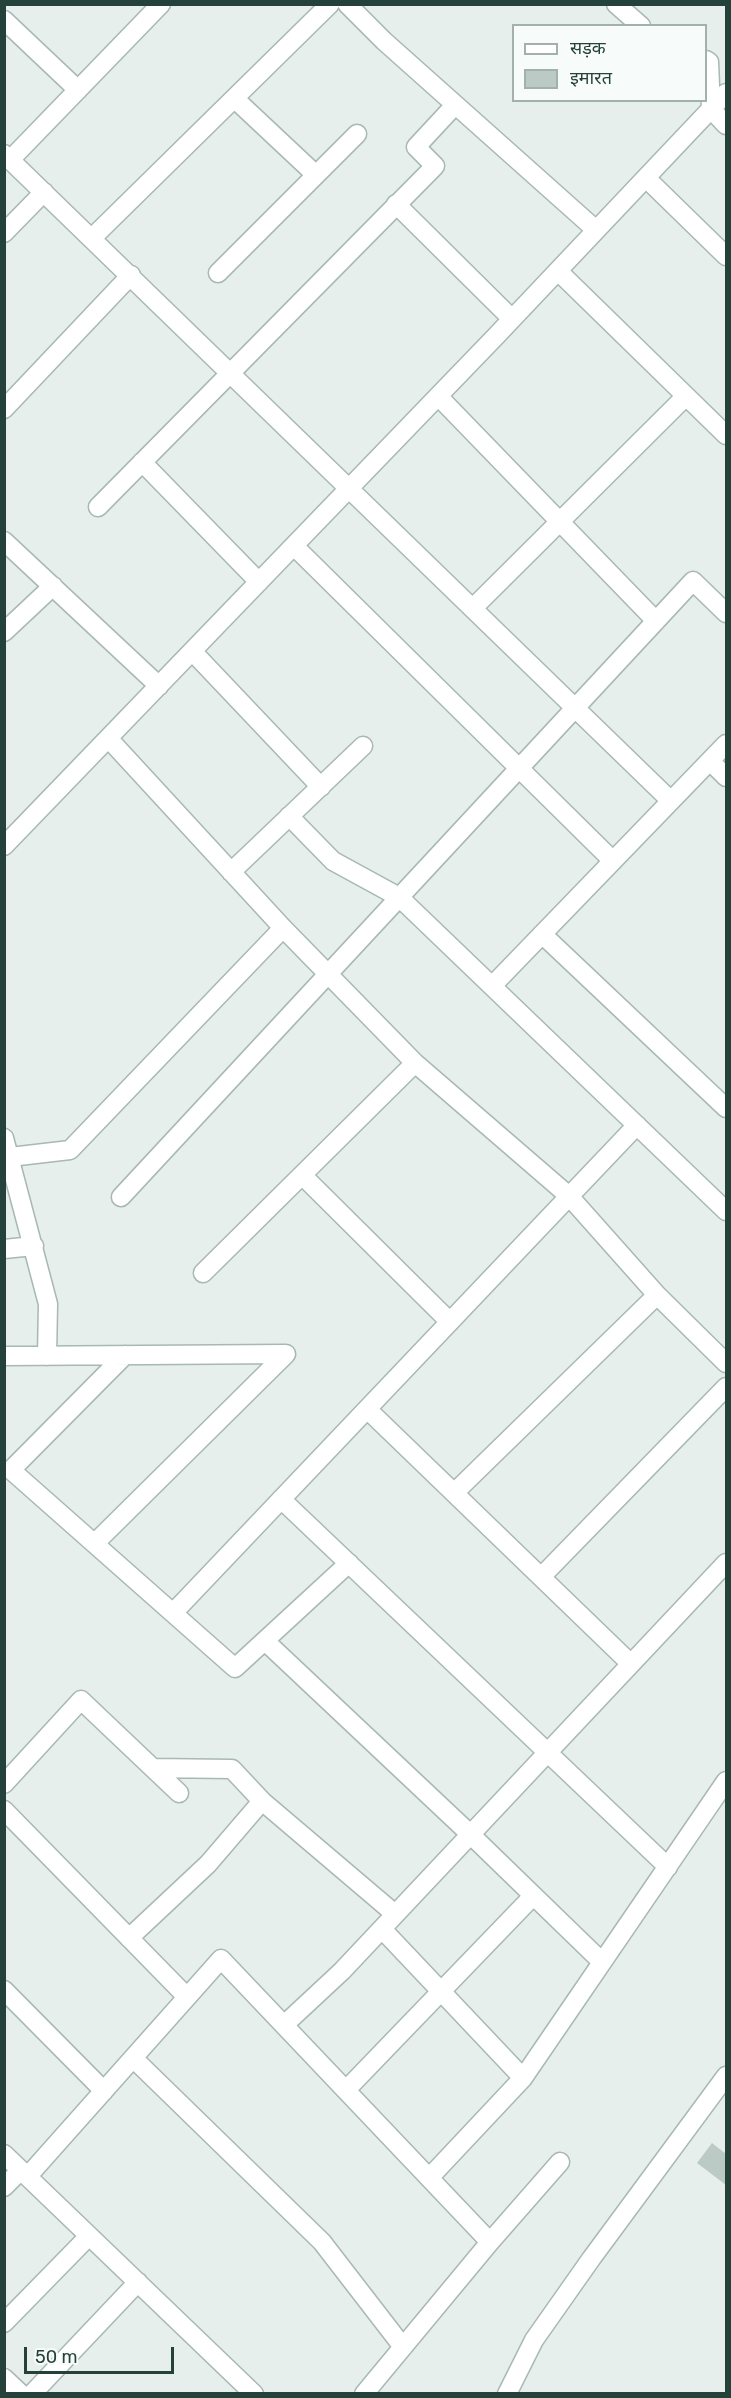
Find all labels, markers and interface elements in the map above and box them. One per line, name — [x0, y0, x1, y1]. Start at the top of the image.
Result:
legend — [512, 24, 707, 102]
text: सड़क — [570, 37, 606, 59]
text: इमारत — [570, 67, 612, 89]
scale bar — [27, 2335, 177, 2373]
text: 50 m — [35, 2346, 78, 2368]

